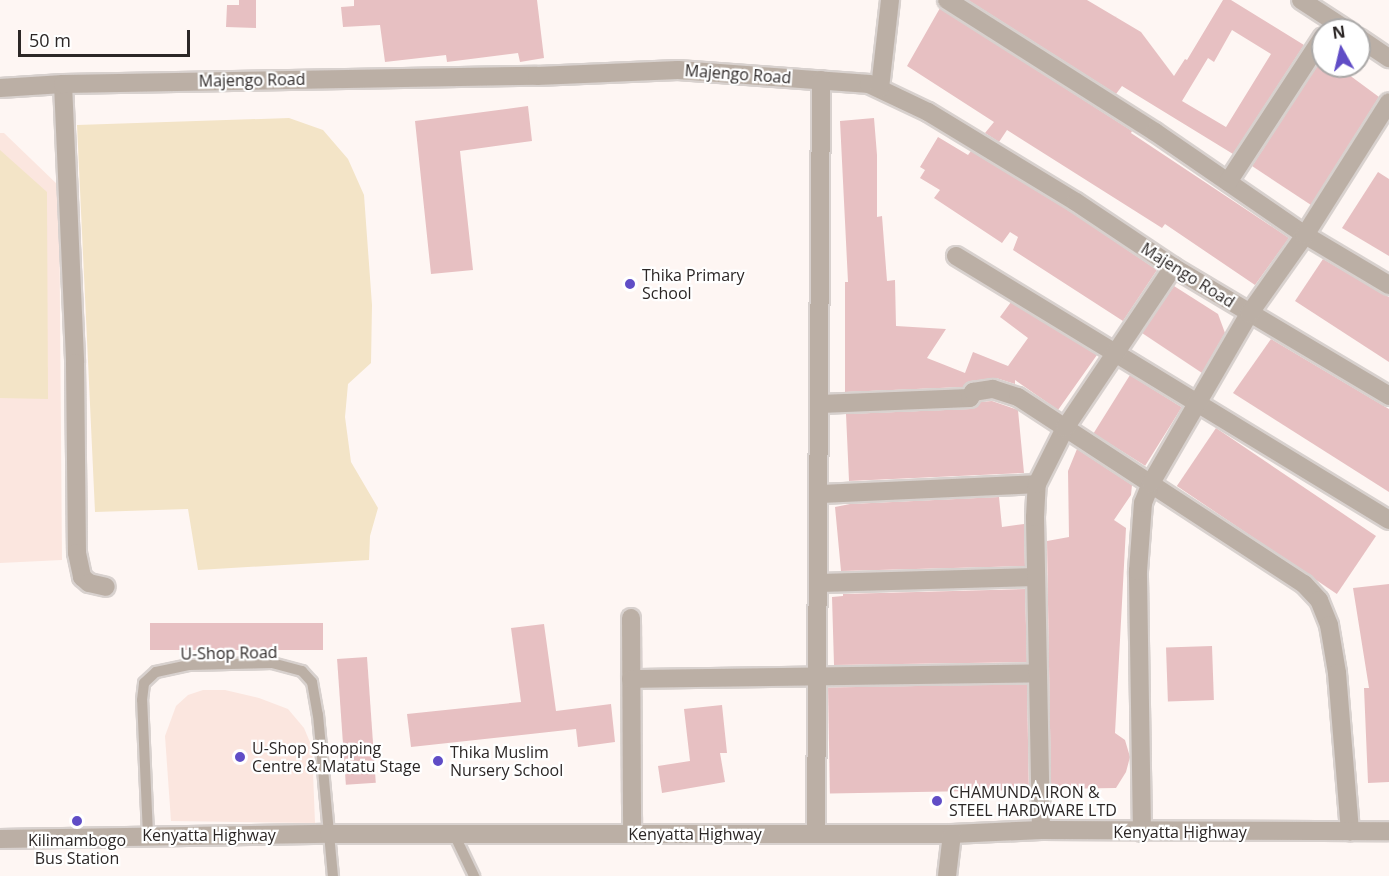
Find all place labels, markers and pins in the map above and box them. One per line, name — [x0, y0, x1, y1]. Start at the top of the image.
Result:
place label: Thika Primary School — [642, 265, 745, 303]
marker: Thika Primary School — [623, 277, 637, 291]
place label: U-Shop Shopping Centre & Matatu Stage — [252, 738, 421, 776]
place label: Thika Muslim Nursery School — [450, 742, 563, 780]
marker: U-Shop Shopping Centre & Matatu Stage — [233, 750, 247, 764]
marker: Thika Muslim Nursery School — [431, 754, 445, 768]
place label: CHAMUNDA IRON & STEEL HARDWARE LTD — [949, 782, 1117, 820]
marker: CHAMUNDA IRON & STEEL HARDWARE LTD — [930, 794, 944, 808]
marker: Kilimambogo Bus Station — [70, 814, 84, 828]
place label: Kilimambogo Bus Station — [28, 830, 126, 868]

